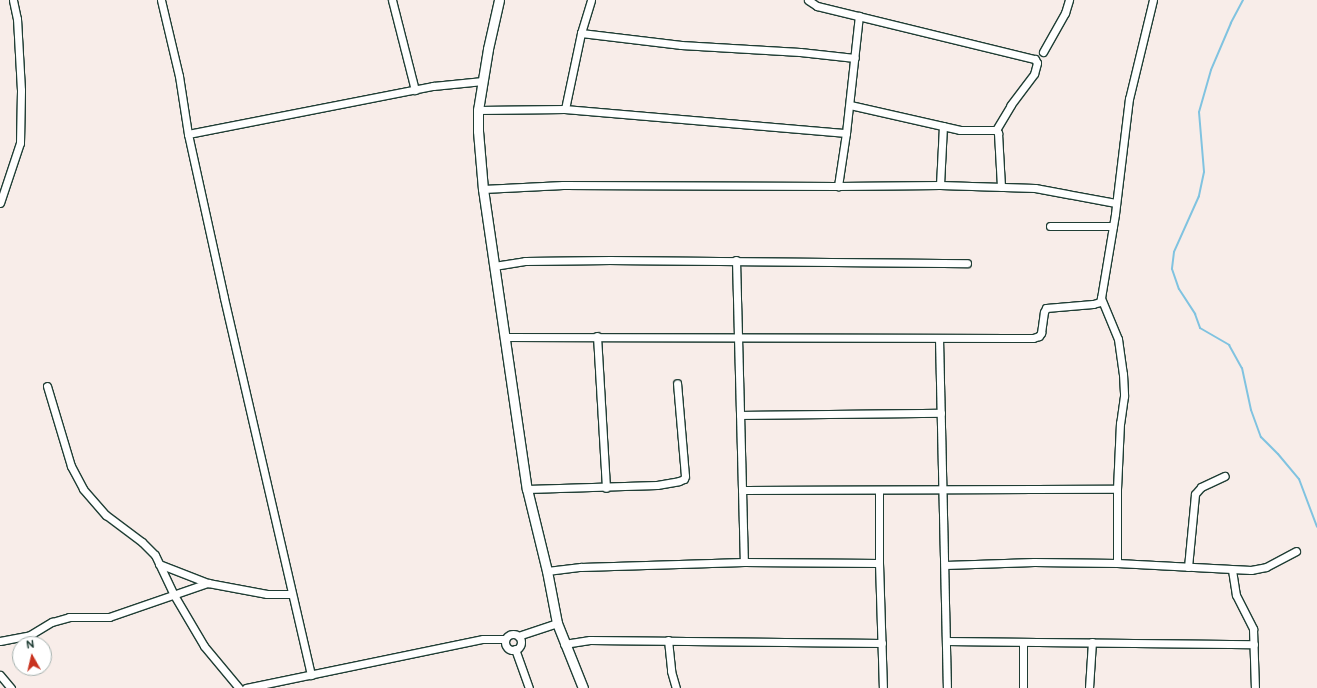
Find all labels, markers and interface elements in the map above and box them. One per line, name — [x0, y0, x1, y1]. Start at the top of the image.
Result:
north arrow — [12, 636, 52, 676]
text: N — [25, 638, 35, 652]

